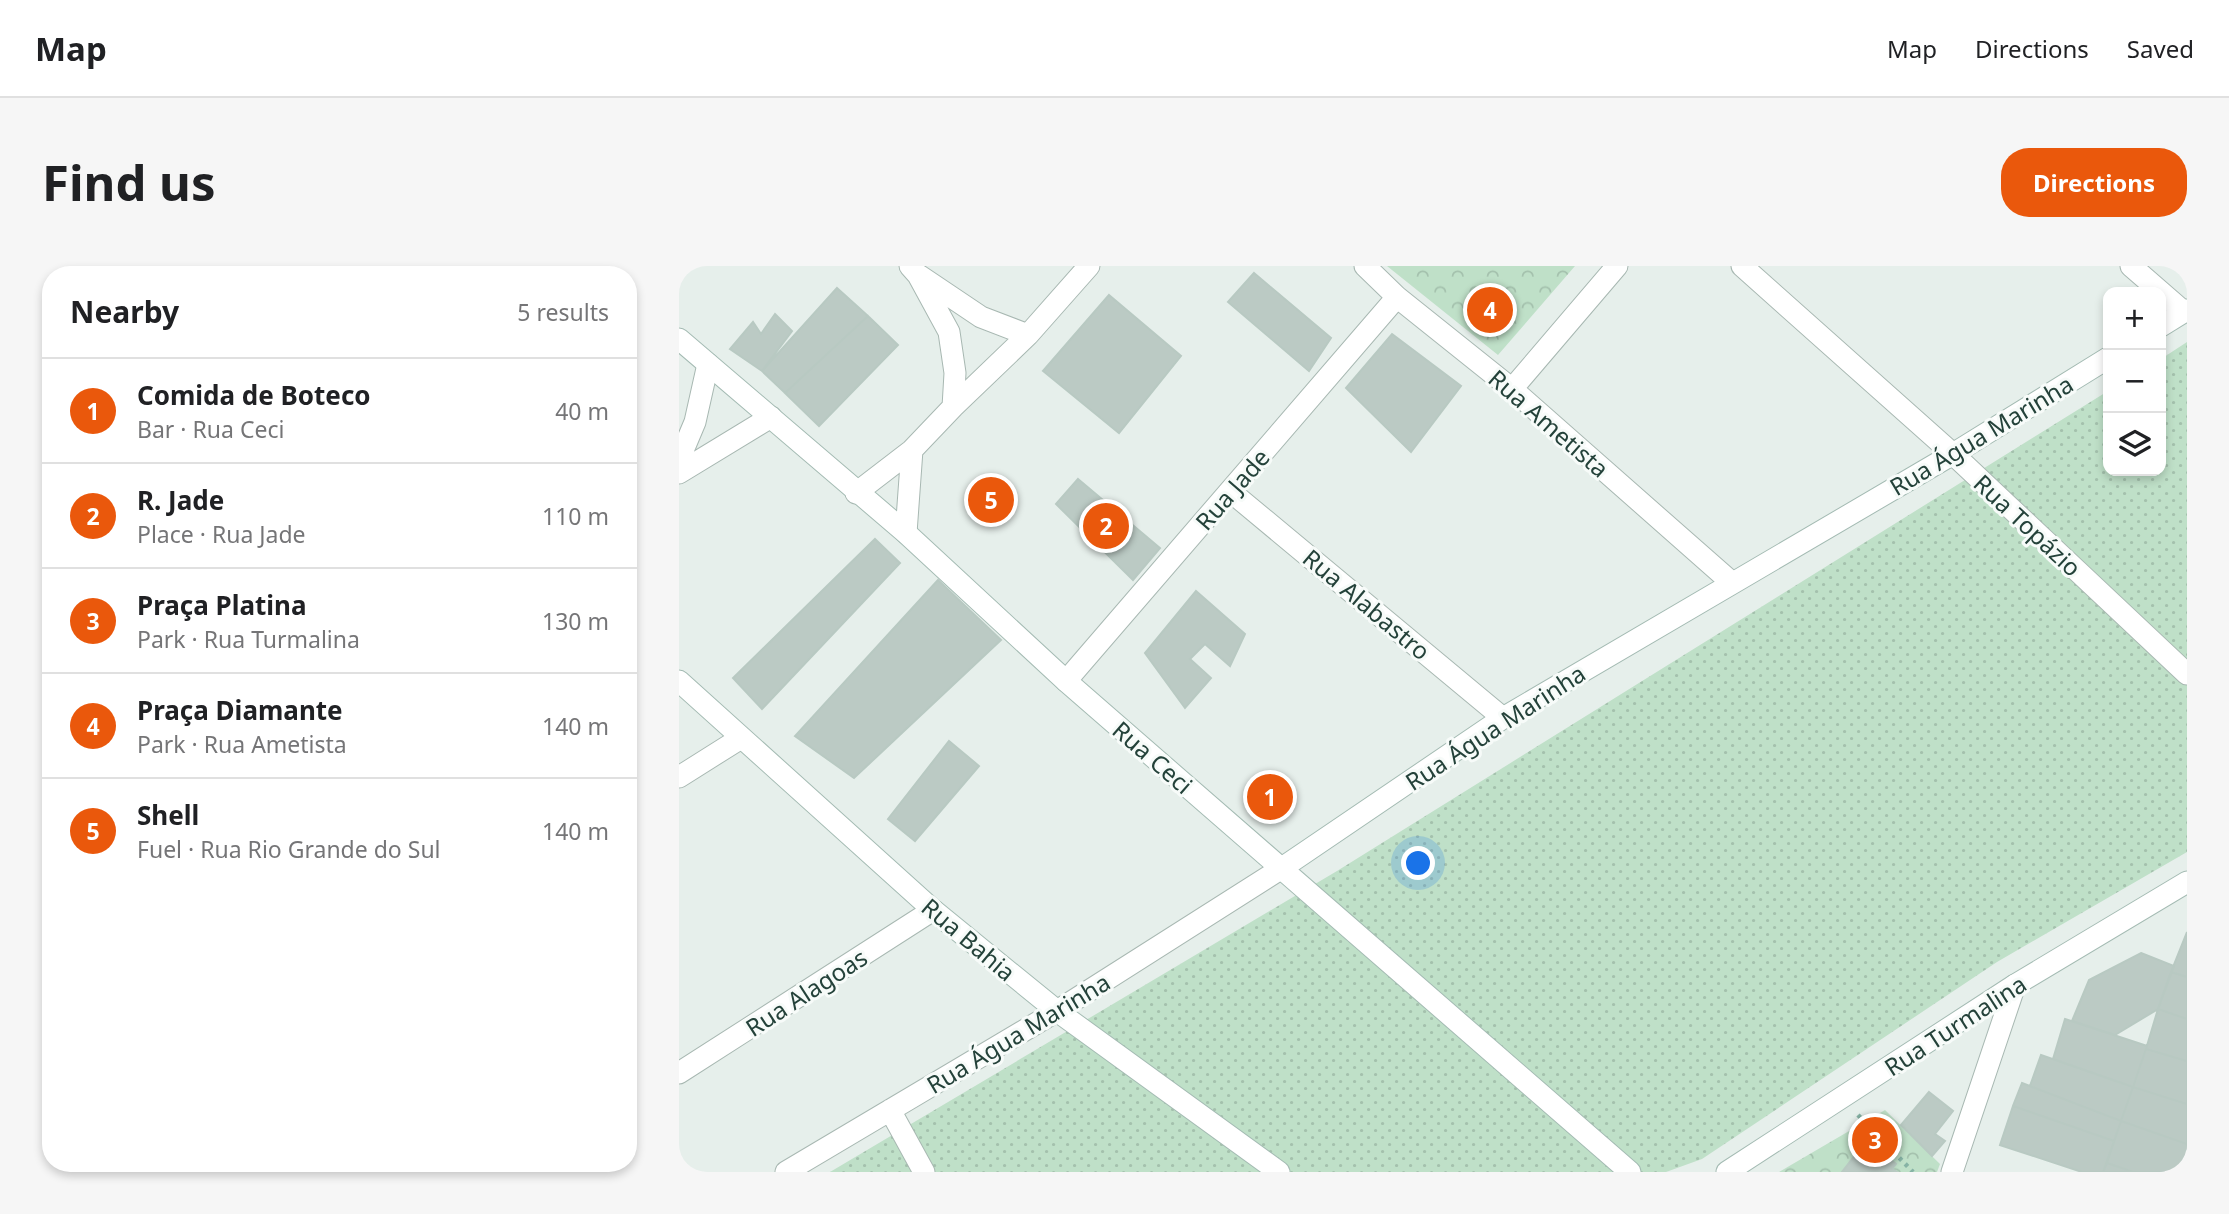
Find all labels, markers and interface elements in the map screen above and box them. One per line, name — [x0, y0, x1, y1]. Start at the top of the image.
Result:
text: Map — [35, 26, 107, 71]
text: Map — [1887, 32, 1937, 65]
text: Directions — [1975, 32, 2089, 65]
text: Saved — [2127, 32, 2194, 65]
button: Directions — [2001, 148, 2187, 217]
text: Find us — [42, 149, 216, 215]
pin: 4 — [1467, 284, 1513, 336]
map controls — [2103, 287, 2166, 476]
button: + — [2103, 287, 2166, 350]
text: Nearby — [70, 291, 179, 332]
text: 5 results — [517, 296, 609, 328]
button: − — [2103, 350, 2166, 413]
street label: Rua Ametista — [1482, 362, 1616, 484]
street label: Rua Água Marinha — [1883, 367, 2079, 503]
text: Comida de Boteco — [137, 377, 371, 413]
text: 1 — [86, 395, 100, 427]
text: 40 m — [555, 395, 609, 427]
text: Bar · Rua Ceci — [137, 413, 284, 445]
button: layers — [2103, 413, 2166, 476]
street label: Rua Jade — [1187, 441, 1277, 537]
street label: Rua Topázio — [1967, 467, 2089, 583]
pin: 5 — [968, 474, 1014, 526]
text: R. Jade — [137, 482, 224, 518]
text: 2 — [86, 500, 100, 532]
text: 110 m — [542, 500, 609, 532]
pin: 2 — [1083, 500, 1129, 552]
text: Place · Rua Jade — [137, 518, 306, 550]
street label: Rua Alabastro — [1296, 541, 1438, 667]
text: Praça Platina — [137, 587, 307, 623]
text: 3 — [86, 605, 100, 637]
text: 130 m — [542, 605, 609, 637]
text: Park · Rua Turmalina — [137, 623, 360, 655]
street label: Rua Água Marinha — [1399, 656, 1591, 798]
text: Praça Diamante — [137, 692, 343, 728]
text: 4 — [86, 710, 100, 742]
text: 140 m — [542, 710, 609, 742]
street label: Rua Ceci — [1106, 713, 1200, 801]
text: Park · Rua Ametista — [137, 728, 347, 760]
pin: 1 — [1247, 771, 1293, 823]
text: Shell — [137, 797, 199, 833]
text: 5 — [86, 815, 100, 847]
text: 140 m — [542, 815, 609, 847]
text: Fuel · Rua Rio Grande do Sul — [137, 833, 441, 865]
your location — [1401, 846, 1435, 880]
street label: Rua Bahia — [915, 890, 1023, 988]
street label: Rua Alagoas — [739, 940, 873, 1044]
street label: Rua Água Marinha — [920, 965, 1116, 1101]
street label: Rua Turmalina — [1878, 967, 2032, 1083]
pin: 3 — [1852, 1114, 1898, 1166]

